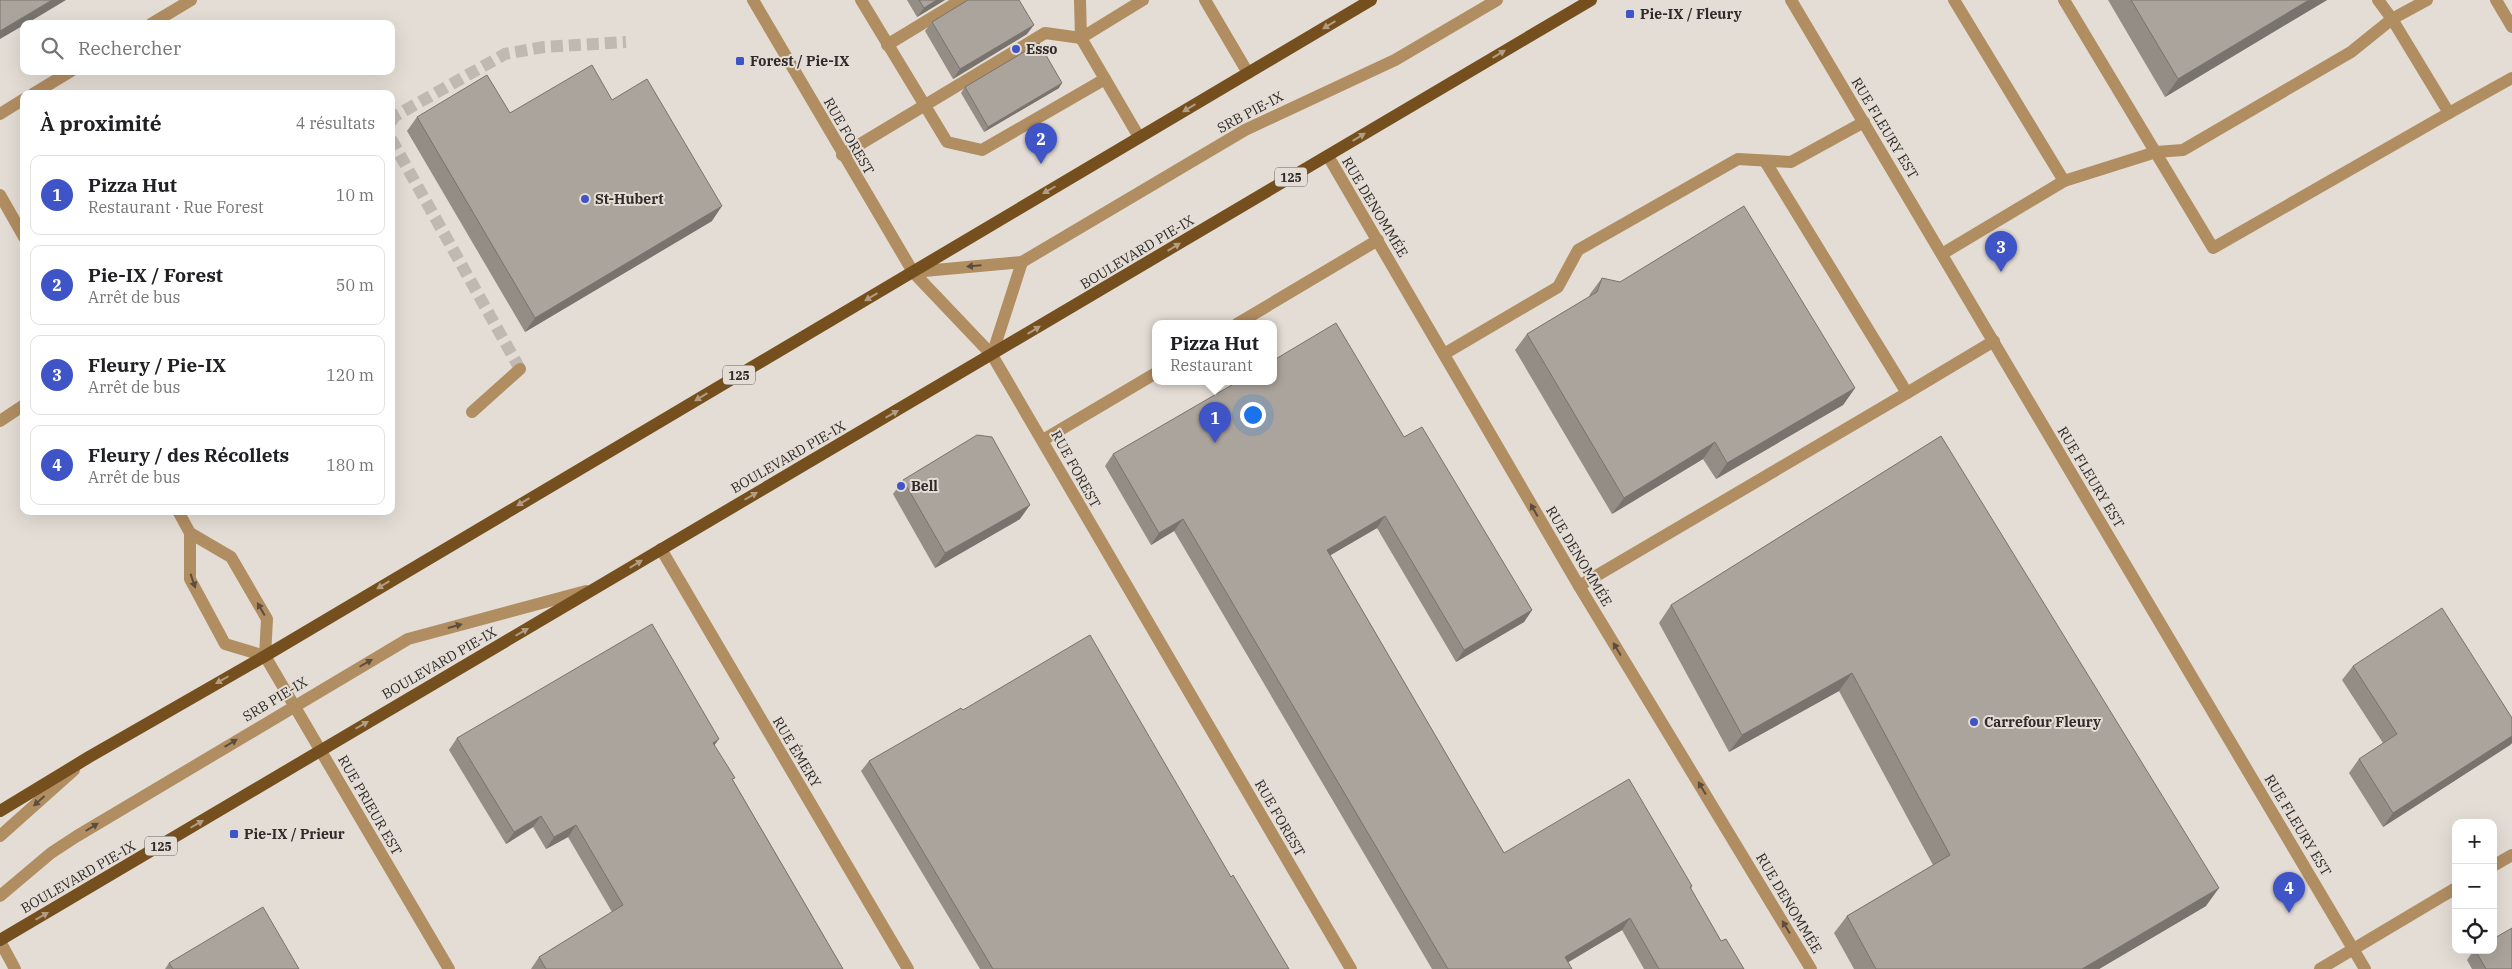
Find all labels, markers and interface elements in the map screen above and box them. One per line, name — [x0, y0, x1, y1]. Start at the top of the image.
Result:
place label: Pie-IX / Fleury — [1640, 5, 1742, 23]
marker: Pie-IX / Fleury — [1624, 8, 1636, 20]
search box — [20, 20, 395, 75]
one-way arrow — [1322, 20, 1335, 29]
icon: search — [38, 34, 66, 62]
text: Rechercher — [78, 36, 181, 60]
place label: Esso — [1026, 40, 1058, 58]
marker: Esso — [1010, 43, 1022, 55]
one-way arrow — [1492, 50, 1505, 59]
place label: Forest / Pie-IX — [750, 52, 849, 70]
marker: Forest / Pie-IX — [734, 55, 746, 67]
street label: RUE FLEURY EST — [1848, 74, 1922, 182]
street label: SRB PIE-IX — [1214, 87, 1287, 137]
street label: RUE FOREST — [820, 94, 878, 178]
one-way arrow — [1182, 103, 1195, 112]
text: À proximité — [40, 109, 162, 137]
text: 4 résultats — [296, 113, 375, 133]
pin: 2 — [1025, 123, 1057, 164]
one-way arrow — [1352, 133, 1365, 142]
street label: RUE DENOMMÉE — [1338, 153, 1413, 260]
road number: 125 — [1275, 168, 1307, 186]
text: Pizza Hut — [88, 173, 177, 197]
text: 1 — [52, 185, 62, 205]
text: 10 m — [336, 185, 374, 205]
one-way arrow — [1042, 186, 1055, 195]
place label: St-Hubert — [595, 190, 664, 208]
marker: St-Hubert — [579, 193, 591, 205]
text: Restaurant · Rue Forest — [88, 197, 264, 217]
street label: BOULEVARD PIE-IX — [1077, 211, 1198, 293]
pin: 3 — [1985, 231, 2017, 272]
one-way arrow — [1167, 242, 1181, 251]
text: Pie-IX / Forest — [88, 263, 223, 287]
one-way arrow — [965, 263, 981, 271]
text: 2 — [52, 275, 62, 295]
text: 50 m — [336, 275, 374, 295]
text: Arrêt de bus — [88, 287, 180, 307]
one-way arrow — [864, 293, 877, 302]
popup — [1152, 320, 1277, 385]
one-way arrow — [1027, 326, 1042, 334]
text: Pizza Hut — [1170, 331, 1259, 355]
text: Fleury / Pie-IX — [88, 353, 226, 377]
text: Restaurant — [1170, 355, 1253, 375]
text: 3 — [52, 365, 62, 385]
text: 120 m — [326, 365, 374, 385]
road number: 125 — [723, 366, 755, 384]
text: Arrêt de bus — [88, 377, 180, 397]
one-way arrow — [694, 393, 707, 402]
pin: 1 — [1199, 402, 1231, 443]
your location — [1240, 402, 1266, 428]
one-way arrow — [884, 410, 899, 418]
street label: BOULEVARD PIE-IX — [727, 416, 849, 497]
street label: RUE FLEURY EST — [2054, 423, 2128, 531]
street label: RUE FOREST — [1047, 427, 1105, 511]
text: Fleury / des Récollets — [88, 443, 289, 467]
text: 4 — [52, 455, 62, 475]
text: 180 m — [326, 455, 374, 475]
text: Arrêt de bus — [88, 467, 180, 487]
place label: Bell — [911, 477, 938, 495]
marker: Bell — [895, 480, 907, 492]
one-way arrow — [745, 492, 758, 501]
one-way arrow — [517, 498, 530, 507]
street label: RUE DENOMMÉE — [1542, 502, 1617, 609]
one-way arrow — [1530, 503, 1539, 516]
one-way arrow — [630, 560, 643, 569]
one-way arrow — [189, 574, 197, 589]
one-way arrow — [377, 580, 390, 589]
one-way arrow — [256, 602, 265, 616]
street label: BOULEVARD PIE-IX — [378, 622, 500, 703]
one-way arrow — [447, 622, 462, 630]
one-way arrow — [515, 627, 528, 636]
one-way arrow — [1613, 643, 1622, 656]
one-way arrow — [359, 659, 374, 667]
street label: SRB PIE-IX — [239, 672, 311, 725]
one-way arrow — [216, 676, 229, 685]
street label: RUE ÉMERY — [769, 713, 826, 791]
place label: Carrefour Fleury — [1984, 713, 2101, 731]
marker: Carrefour Fleury — [1968, 716, 1980, 728]
one-way arrow — [356, 720, 369, 729]
one-way arrow — [224, 738, 238, 747]
street label: RUE PRIEUR EST — [334, 752, 406, 858]
street label: RUE FLEURY EST — [2261, 771, 2335, 879]
street label: RUE FOREST — [1251, 776, 1309, 860]
one-way arrow — [1697, 782, 1706, 795]
one-way arrow — [34, 795, 46, 807]
map controls — [2452, 819, 2497, 954]
button: + — [2452, 819, 2497, 864]
one-way arrow — [191, 820, 204, 829]
one-way arrow — [85, 822, 98, 831]
place label: Pie-IX / Prieur — [244, 825, 345, 843]
marker: Pie-IX / Prieur — [228, 828, 240, 840]
street label: BOULEVARD PIE-IX — [17, 836, 139, 917]
road number: 125 — [145, 836, 177, 856]
street label: RUE DENOMMÉE — [1752, 849, 1827, 956]
button: − — [2452, 864, 2497, 909]
pin: 4 — [2273, 872, 2305, 913]
button: locate — [2452, 909, 2497, 954]
one-way arrow — [35, 911, 49, 920]
one-way arrow — [1781, 921, 1790, 934]

